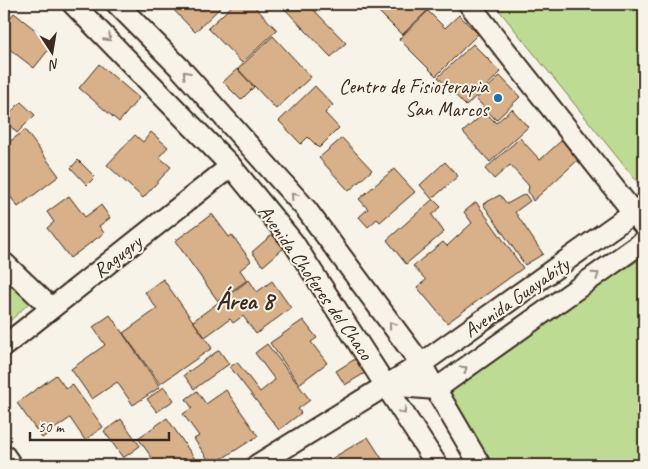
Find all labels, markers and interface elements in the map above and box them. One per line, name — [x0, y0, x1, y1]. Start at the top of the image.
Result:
north arrow — [28, 28, 78, 78]
one-way arrow — [102, 33, 111, 42]
text: N — [46, 55, 61, 74]
one-way arrow — [183, 71, 192, 80]
place label: Centro de Fisioterapia San Marcos — [339, 74, 490, 122]
marker: Centro de Fisioterapia San Marcos — [492, 92, 504, 104]
one-way arrow — [291, 192, 300, 201]
street label: Avenida Choferes del Chaco — [253, 200, 379, 365]
street label: Ragugry — [88, 228, 148, 283]
street label: Avenida Guayabity — [459, 251, 576, 343]
one-way arrow — [590, 272, 600, 281]
district label: Área 8 — [216, 285, 276, 317]
one-way arrow — [390, 322, 398, 331]
one-way arrow — [458, 366, 467, 376]
one-way arrow — [397, 406, 406, 415]
scale bar — [30, 409, 169, 441]
text: 50 m — [38, 418, 65, 437]

